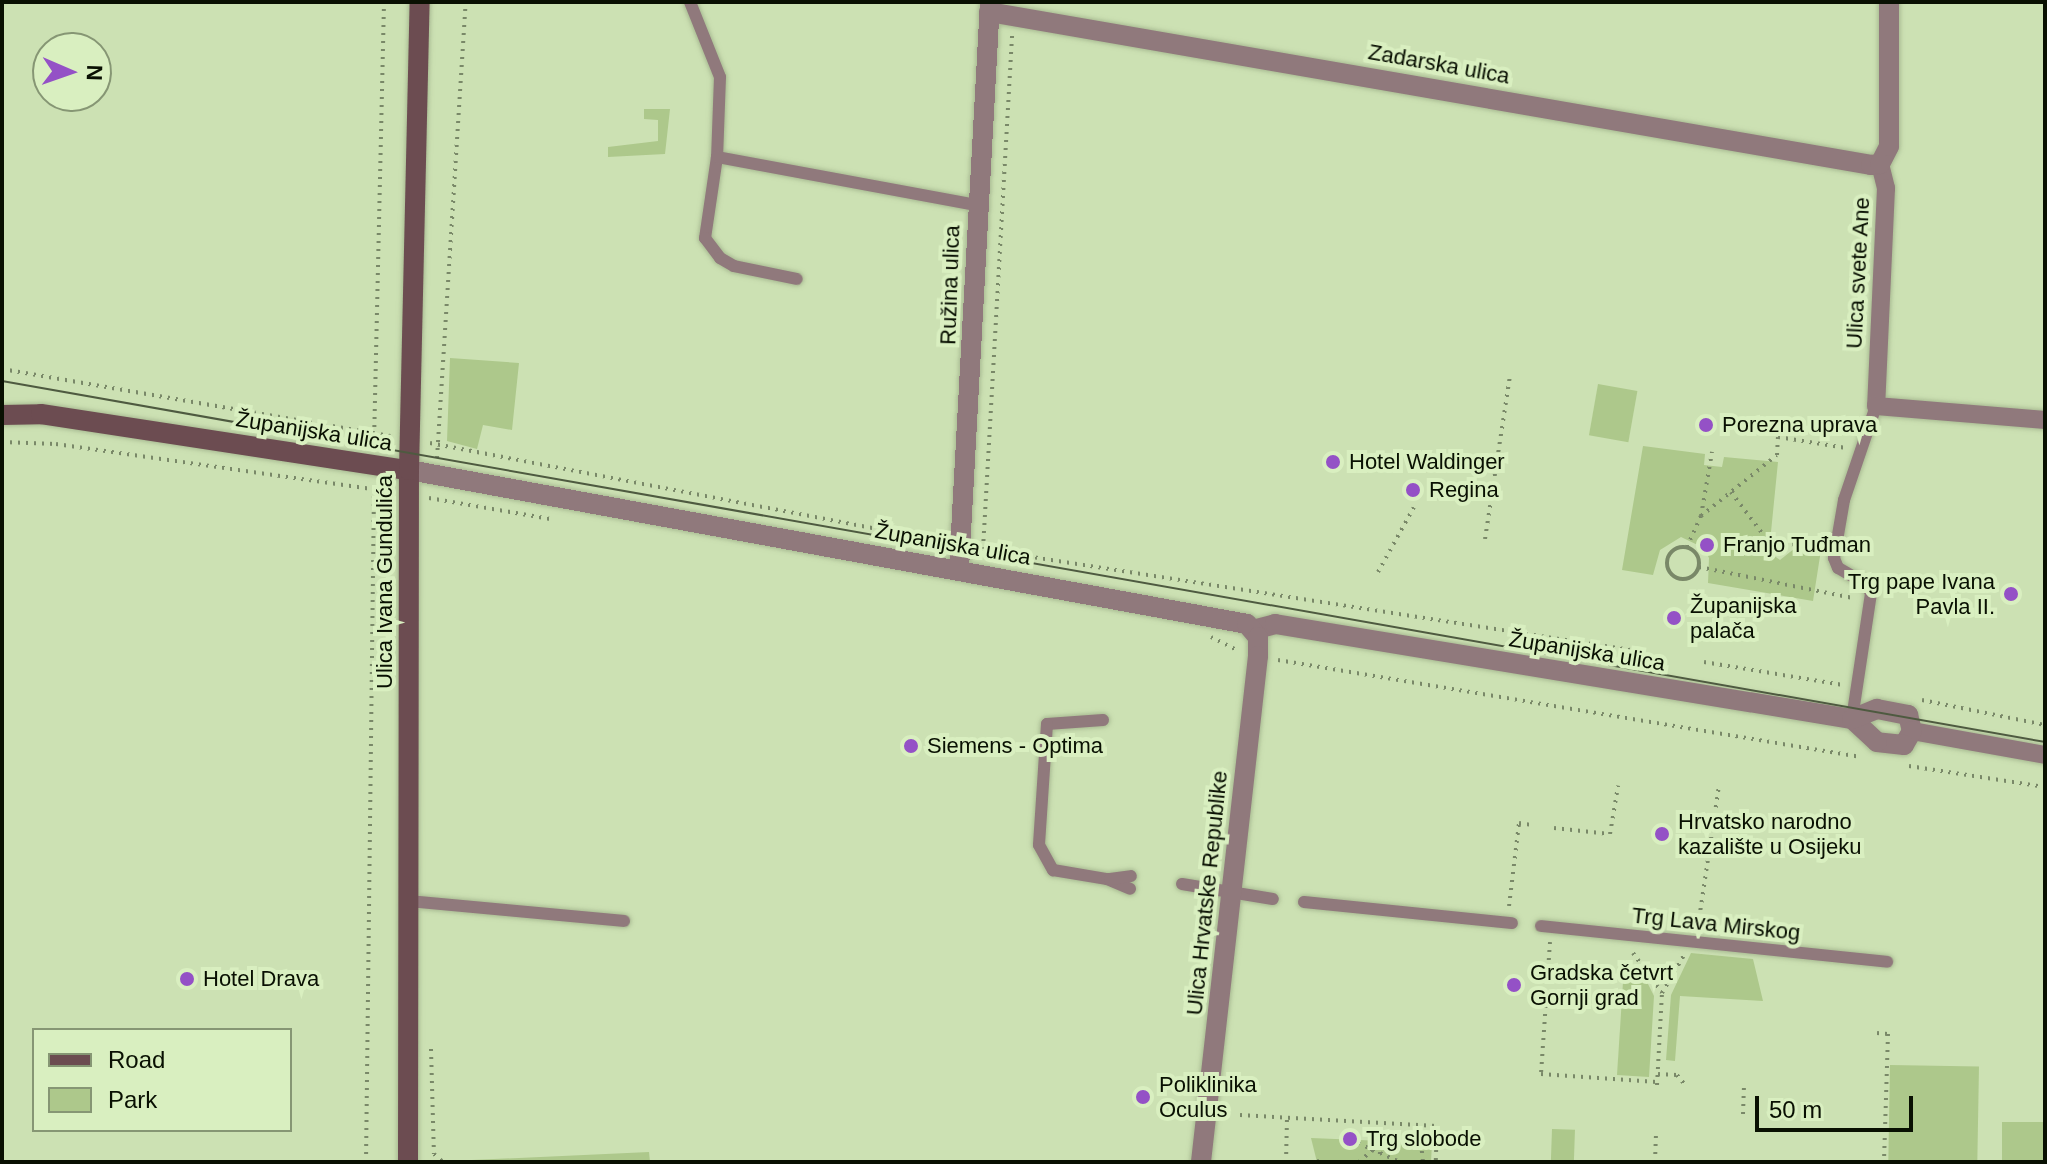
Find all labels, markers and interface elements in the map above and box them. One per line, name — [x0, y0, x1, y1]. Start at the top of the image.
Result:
north arrow — [32, 32, 112, 112]
street label: Zadarska ulica — [1366, 39, 1512, 89]
text: N — [82, 64, 107, 81]
street label: Ulica svete Ane — [1841, 196, 1875, 350]
street label: Ružina ulica — [935, 225, 965, 345]
street label: Županijska ulica — [234, 406, 394, 456]
place label: Porezna uprava — [1722, 412, 1877, 438]
marker: Porezna uprava — [1697, 416, 1715, 434]
place label: Hotel Waldinger — [1349, 449, 1505, 475]
marker: Hotel Waldinger — [1324, 453, 1342, 471]
street label: Ulica Ivana Gundulića — [372, 475, 398, 689]
place label: Regina — [1429, 477, 1499, 503]
marker: Regina — [1404, 481, 1422, 499]
street label: Županijska ulica — [873, 517, 1033, 571]
place label: Franjo Tuđman — [1723, 532, 1871, 558]
marker: Franjo Tuđman — [1698, 536, 1716, 554]
place label: Trg pape Ivana Pavla II. — [1848, 568, 1995, 620]
marker: Trg pape Ivana Pavla II. — [2002, 585, 2020, 603]
place label: Županijska palača — [1690, 592, 1796, 644]
marker: Županijska palača — [1665, 609, 1683, 627]
street label: Županijska ulica — [1507, 626, 1667, 676]
place label: Siemens - Optima — [927, 733, 1103, 759]
marker: Siemens - Optima — [902, 737, 920, 755]
street label: Ulica Hrvatske Republike — [1181, 769, 1233, 1017]
place label: Hrvatsko narodno kazalište u Osijeku — [1678, 808, 1861, 860]
marker: Hrvatsko narodno kazalište u Osijeku — [1653, 825, 1671, 843]
street label: Trg Lava Mirskog — [1631, 902, 1801, 946]
place label: Gradska četvrt Gornji grad — [1530, 959, 1673, 1010]
place label: Hotel Drava — [203, 966, 319, 992]
marker: Hotel Drava — [178, 970, 196, 988]
marker: Gradska četvrt Gornji grad — [1505, 976, 1523, 994]
legend — [32, 1028, 292, 1132]
text: Road — [108, 1046, 165, 1073]
place label: Poliklinika Oculus — [1159, 1071, 1257, 1122]
scale bar — [1759, 1080, 1917, 1130]
text: Park — [108, 1086, 157, 1113]
marker: Poliklinika Oculus — [1134, 1088, 1152, 1106]
text: 50 m — [1769, 1096, 1822, 1123]
place label: Trg slobode — [1366, 1126, 1481, 1152]
marker: Trg slobode — [1341, 1130, 1359, 1148]

